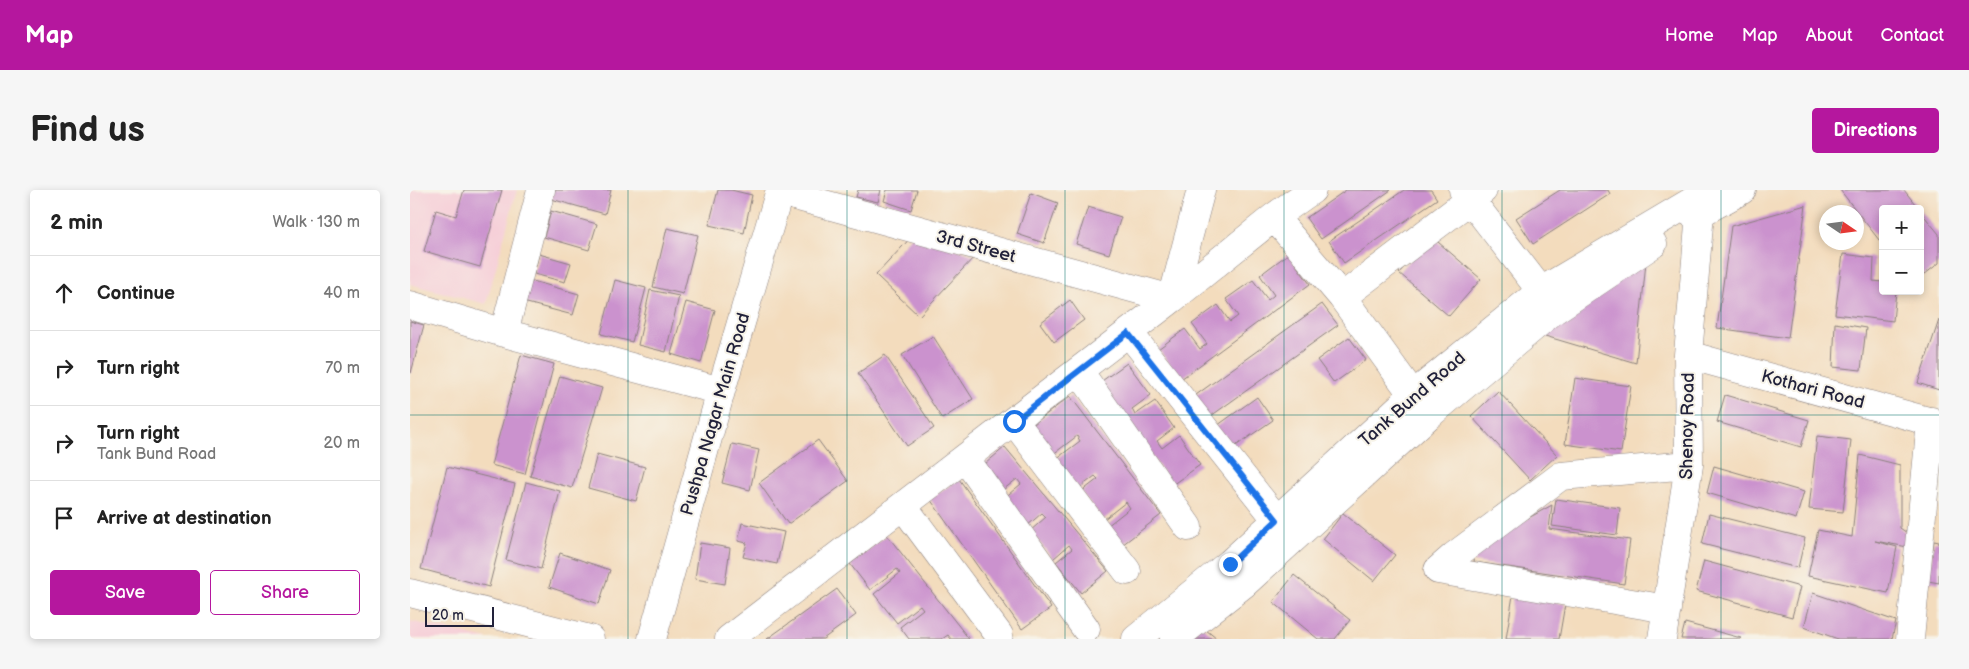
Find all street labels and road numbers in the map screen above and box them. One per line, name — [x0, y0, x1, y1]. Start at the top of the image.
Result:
street label: 3rd Street — [934, 226, 1018, 267]
street label: Pushpa Nagar Main Road — [676, 310, 754, 518]
street label: Tank Bund Road — [1355, 347, 1470, 451]
street label: Kothari Road — [1759, 366, 1867, 413]
street label: Shenoy Road — [1676, 372, 1699, 480]

